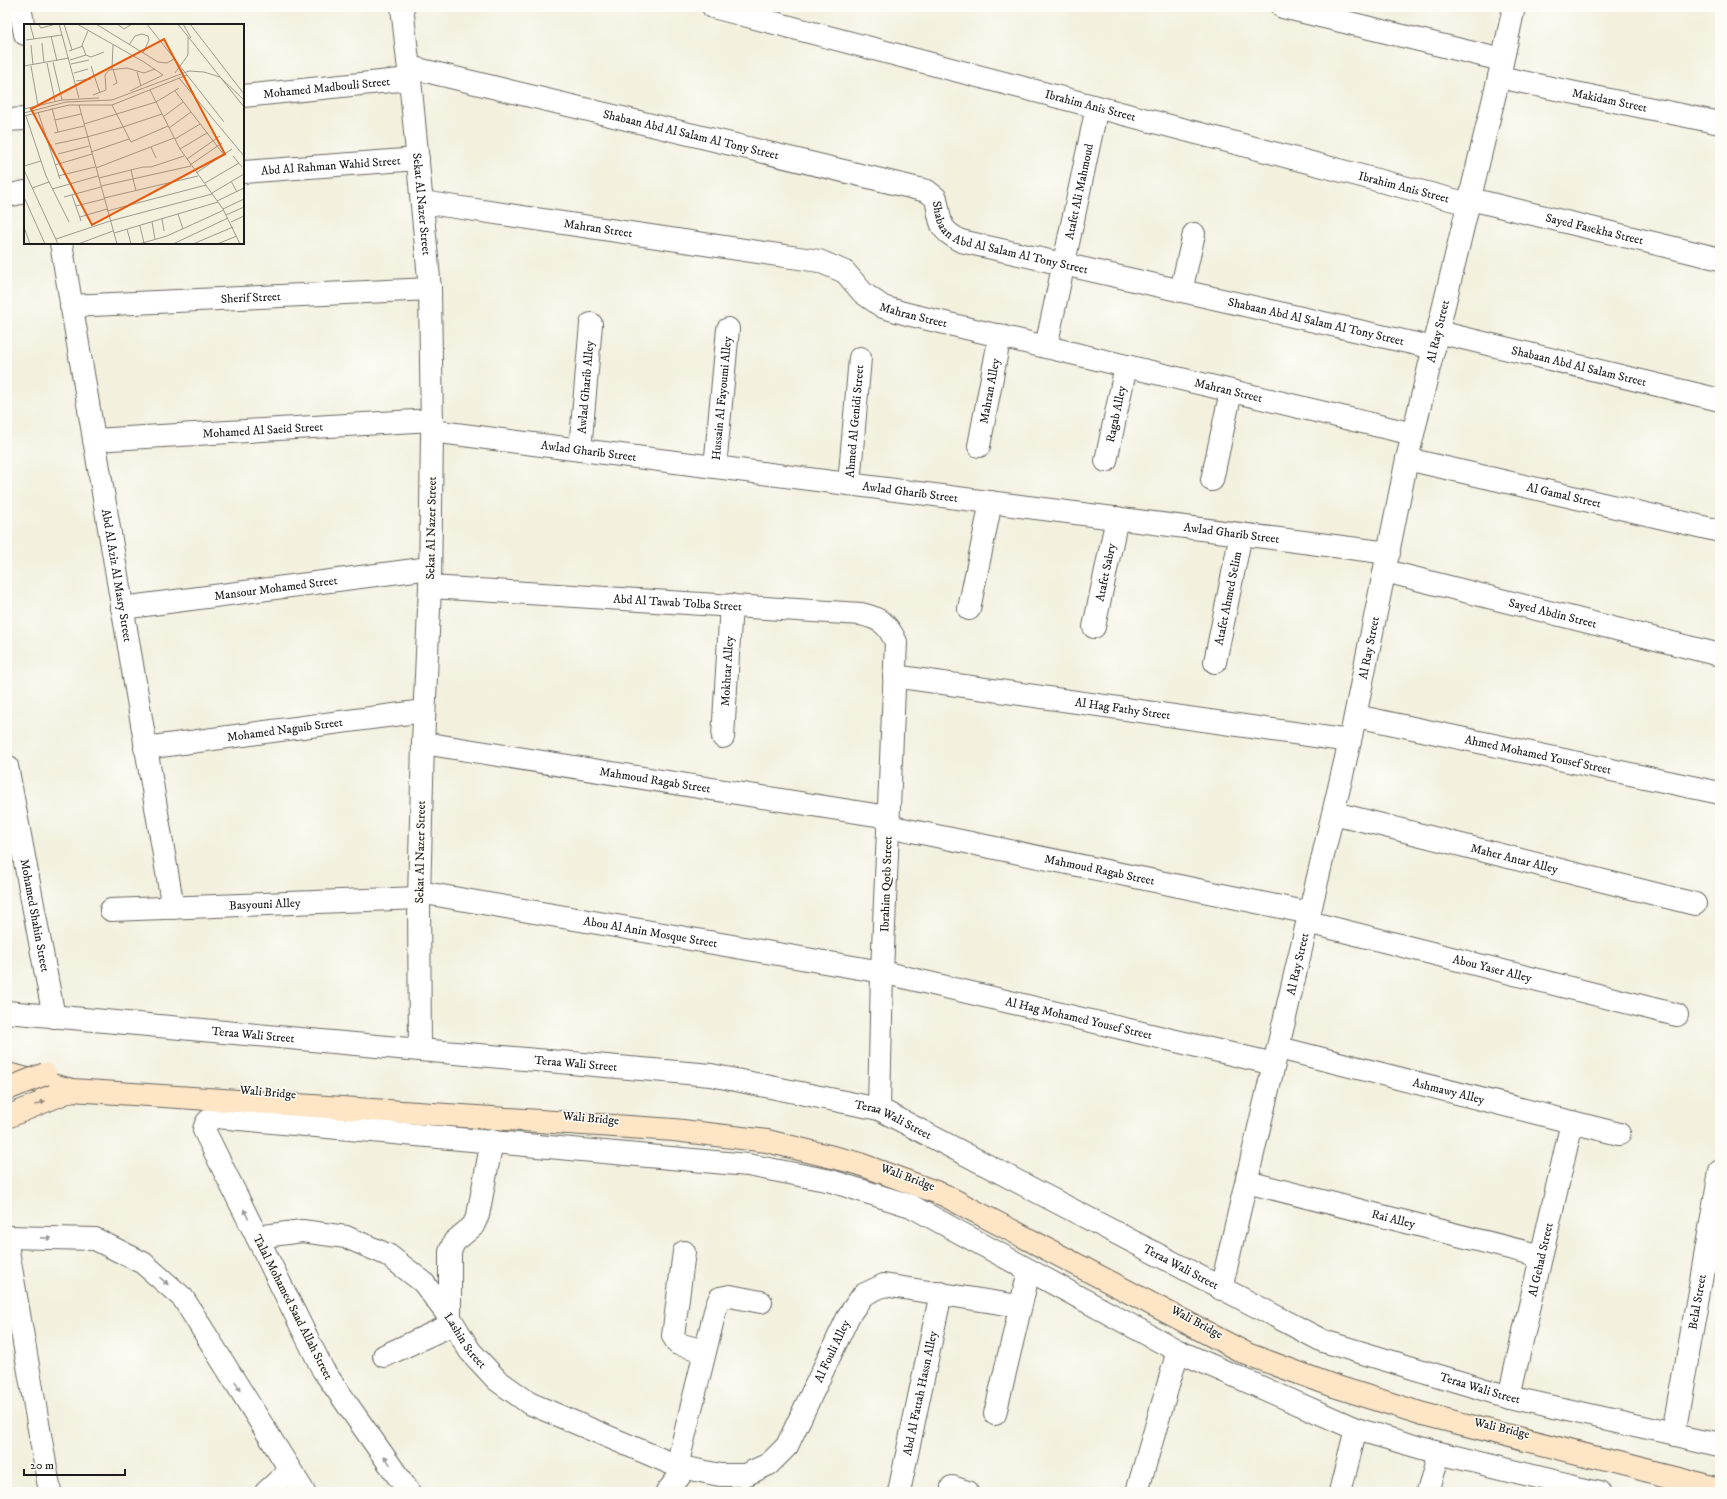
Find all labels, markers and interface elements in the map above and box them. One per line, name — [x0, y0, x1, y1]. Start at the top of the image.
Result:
inset map — [24, 24, 244, 244]
street label: Mohamed Madbouli Street — [262, 74, 391, 102]
street label: Makidam Street — [1571, 85, 1649, 116]
street label: Ibrahim Anis Street — [1043, 87, 1137, 125]
street label: Shabaan Abd Al Salam Al Tony Street — [602, 107, 780, 163]
street label: Atafet Ali Mahmoud — [1062, 142, 1097, 241]
street label: Sekat Al Nazer Street — [409, 152, 434, 256]
street label: Abd Al Rahman Wahid Street — [261, 153, 401, 179]
street label: Ibrahim Anis Street — [1357, 169, 1451, 207]
street label: Shabaan Abd Al Salam Al Tony Street — [929, 200, 1090, 278]
street label: Sayed Fasekha Street — [1544, 210, 1645, 248]
street label: Mahran Street — [563, 216, 633, 241]
street label: Sherif Street — [221, 289, 281, 307]
street label: Shabaan Abd Al Salam Al Tony Street — [1226, 295, 1406, 349]
street label: Mahran Street — [878, 299, 949, 331]
street label: Al Ray Street — [1424, 299, 1453, 364]
street label: Hussain Al Fayoumi Alley — [709, 336, 735, 461]
street label: Awlad Gharib Alley — [574, 340, 598, 434]
street label: Shabaan Abd Al Salam Street — [1510, 343, 1648, 390]
street label: Mahran Alley — [976, 357, 1003, 425]
street label: Ahmed Al Genidi Street — [843, 364, 867, 478]
street label: Mahran Street — [1193, 375, 1264, 406]
street label: Ragab Alley — [1103, 384, 1130, 444]
street label: Mohamed Al Saeid Street — [202, 419, 324, 442]
street label: Awlad Gharib Street — [540, 438, 637, 465]
street label: Sekat Al Nazer Street — [423, 476, 440, 580]
street label: Awlad Gharib Street — [861, 479, 959, 506]
street label: Al Gamal Street — [1525, 480, 1603, 511]
street label: Abd Al Aziz Al Masry Street — [98, 508, 135, 643]
street label: Awlad Gharib Street — [1183, 520, 1280, 547]
street label: Atafet Sabry — [1093, 542, 1120, 603]
street label: Atafet Ahmed Selim — [1212, 550, 1245, 647]
street label: Mansour Mohamed Street — [213, 573, 338, 604]
street label: Abd Al Tawab Tolba Street — [613, 591, 742, 615]
street label: Sayed Abdin Street — [1507, 595, 1598, 632]
street label: Al Ray Street — [1356, 615, 1383, 681]
street label: Mokhtar Alley — [718, 635, 737, 707]
street label: Al Hag Fathy Street — [1074, 695, 1171, 723]
street label: Mohamed Naguib Street — [226, 715, 344, 745]
street label: Ahmed Mohamed Yousef Street — [1463, 732, 1613, 778]
street label: Mahmoud Ragab Street — [598, 764, 712, 797]
street label: Sekat Al Nazer Street — [412, 800, 429, 904]
street label: Ibrahim Qotb Street — [877, 836, 896, 932]
street label: Maher Antar Alley — [1469, 841, 1560, 877]
street label: Mahmoud Ragab Street — [1043, 851, 1156, 889]
street label: Mohamed Shahin Street — [17, 858, 52, 973]
street label: Basyouni Alley — [229, 896, 301, 913]
street label: Abou Al Anin Mosque Street — [582, 914, 719, 951]
street label: Al Ray Street — [1283, 931, 1313, 997]
street label: Abou Yaser Alley — [1451, 952, 1533, 986]
street label: Al Hag Mohamed Yousef Street — [1004, 994, 1154, 1043]
street label: Teraa Wali Street — [211, 1024, 295, 1046]
street label: Teraa Wali Street — [534, 1053, 618, 1075]
street label: Ashmawy Alley — [1411, 1075, 1486, 1108]
street label: Wali Bridge — [238, 1082, 297, 1102]
street label: Teraa Wali Street — [853, 1097, 934, 1143]
one-way arrow — [34, 1100, 45, 1106]
street label: Wali Bridge — [561, 1108, 620, 1128]
street label: Wali Bridge — [878, 1160, 937, 1194]
street label: Rai Alley — [1370, 1207, 1417, 1232]
one-way arrow — [243, 1209, 249, 1220]
street label: Al Gehad Street — [1525, 1221, 1557, 1298]
street label: Talal Mohamed Saad Allah Street — [249, 1232, 336, 1382]
one-way arrow — [40, 1235, 53, 1241]
street label: Teraa Wali Street — [1140, 1241, 1221, 1293]
street label: Belal Street — [1685, 1273, 1710, 1331]
one-way arrow — [159, 1276, 168, 1285]
street label: Wali Bridge — [1167, 1302, 1225, 1342]
street label: Lashin Street — [441, 1310, 489, 1372]
street label: Al Fouli Alley — [811, 1317, 854, 1385]
street label: Abd Al Fattah Hassn Alley — [900, 1329, 941, 1457]
street label: Teraa Wali Street — [1438, 1370, 1522, 1407]
one-way arrow — [234, 1381, 242, 1392]
street label: Wali Bridge — [1472, 1415, 1531, 1442]
scale bar — [24, 1451, 125, 1477]
one-way arrow — [383, 1455, 391, 1465]
text: 20 m — [30, 1458, 54, 1473]

